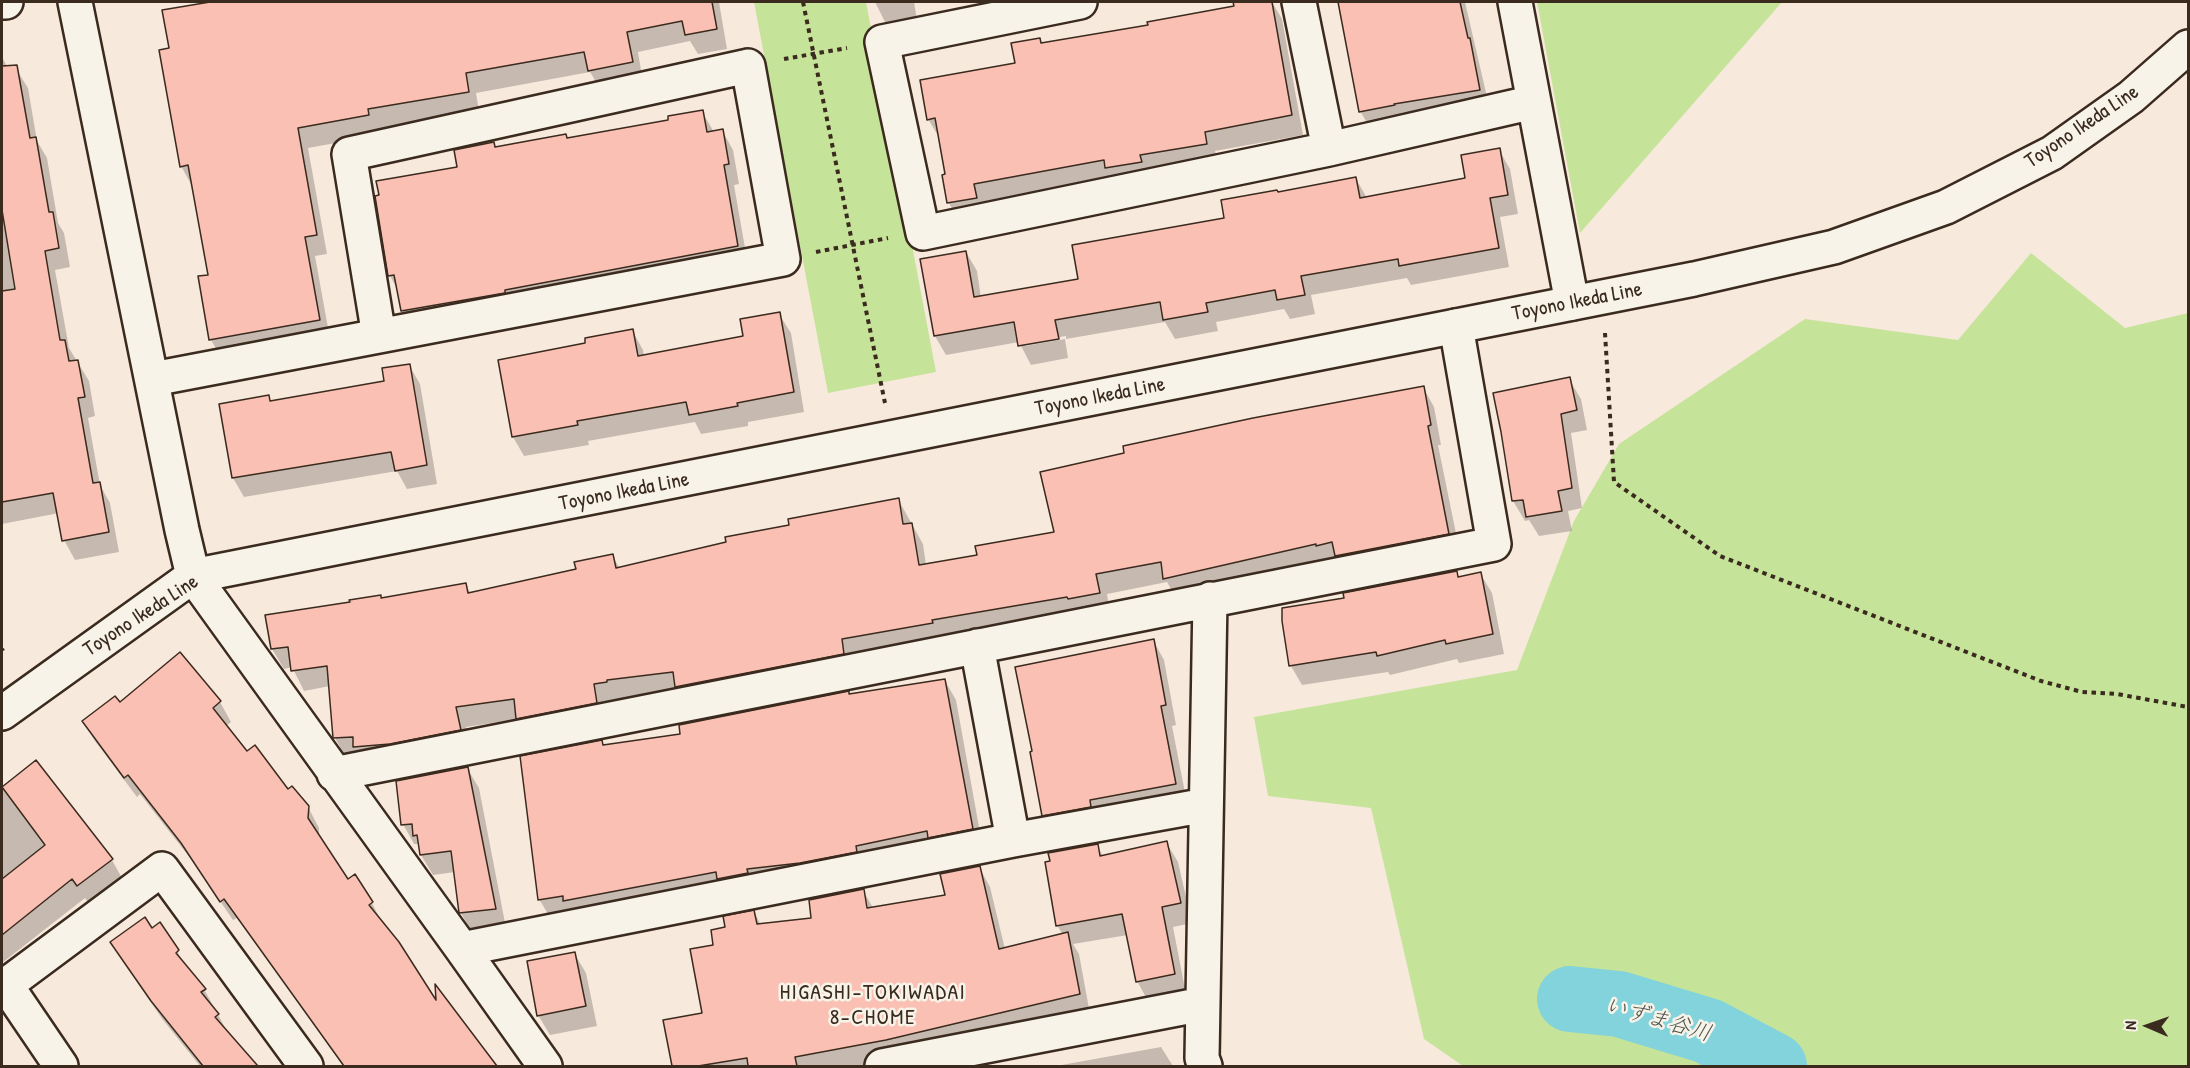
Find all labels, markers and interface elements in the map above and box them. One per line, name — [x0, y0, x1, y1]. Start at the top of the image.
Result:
street label: Toyono Ikeda Line — [2020, 80, 2144, 174]
street label: Toyono Ikeda Line — [1510, 277, 1644, 327]
street label: Toyono Ikeda Line — [1033, 372, 1167, 422]
street label: Toyono Ikeda Line — [557, 467, 691, 517]
street label: Toyono Ikeda Line — [79, 569, 203, 663]
district label: HIGASHI-TOKIWADAI 8-CHOME — [780, 980, 966, 1032]
water label: いずま谷川 — [1601, 992, 1715, 1048]
north arrow — [2118, 996, 2178, 1056]
text: N — [2119, 1021, 2141, 1030]

